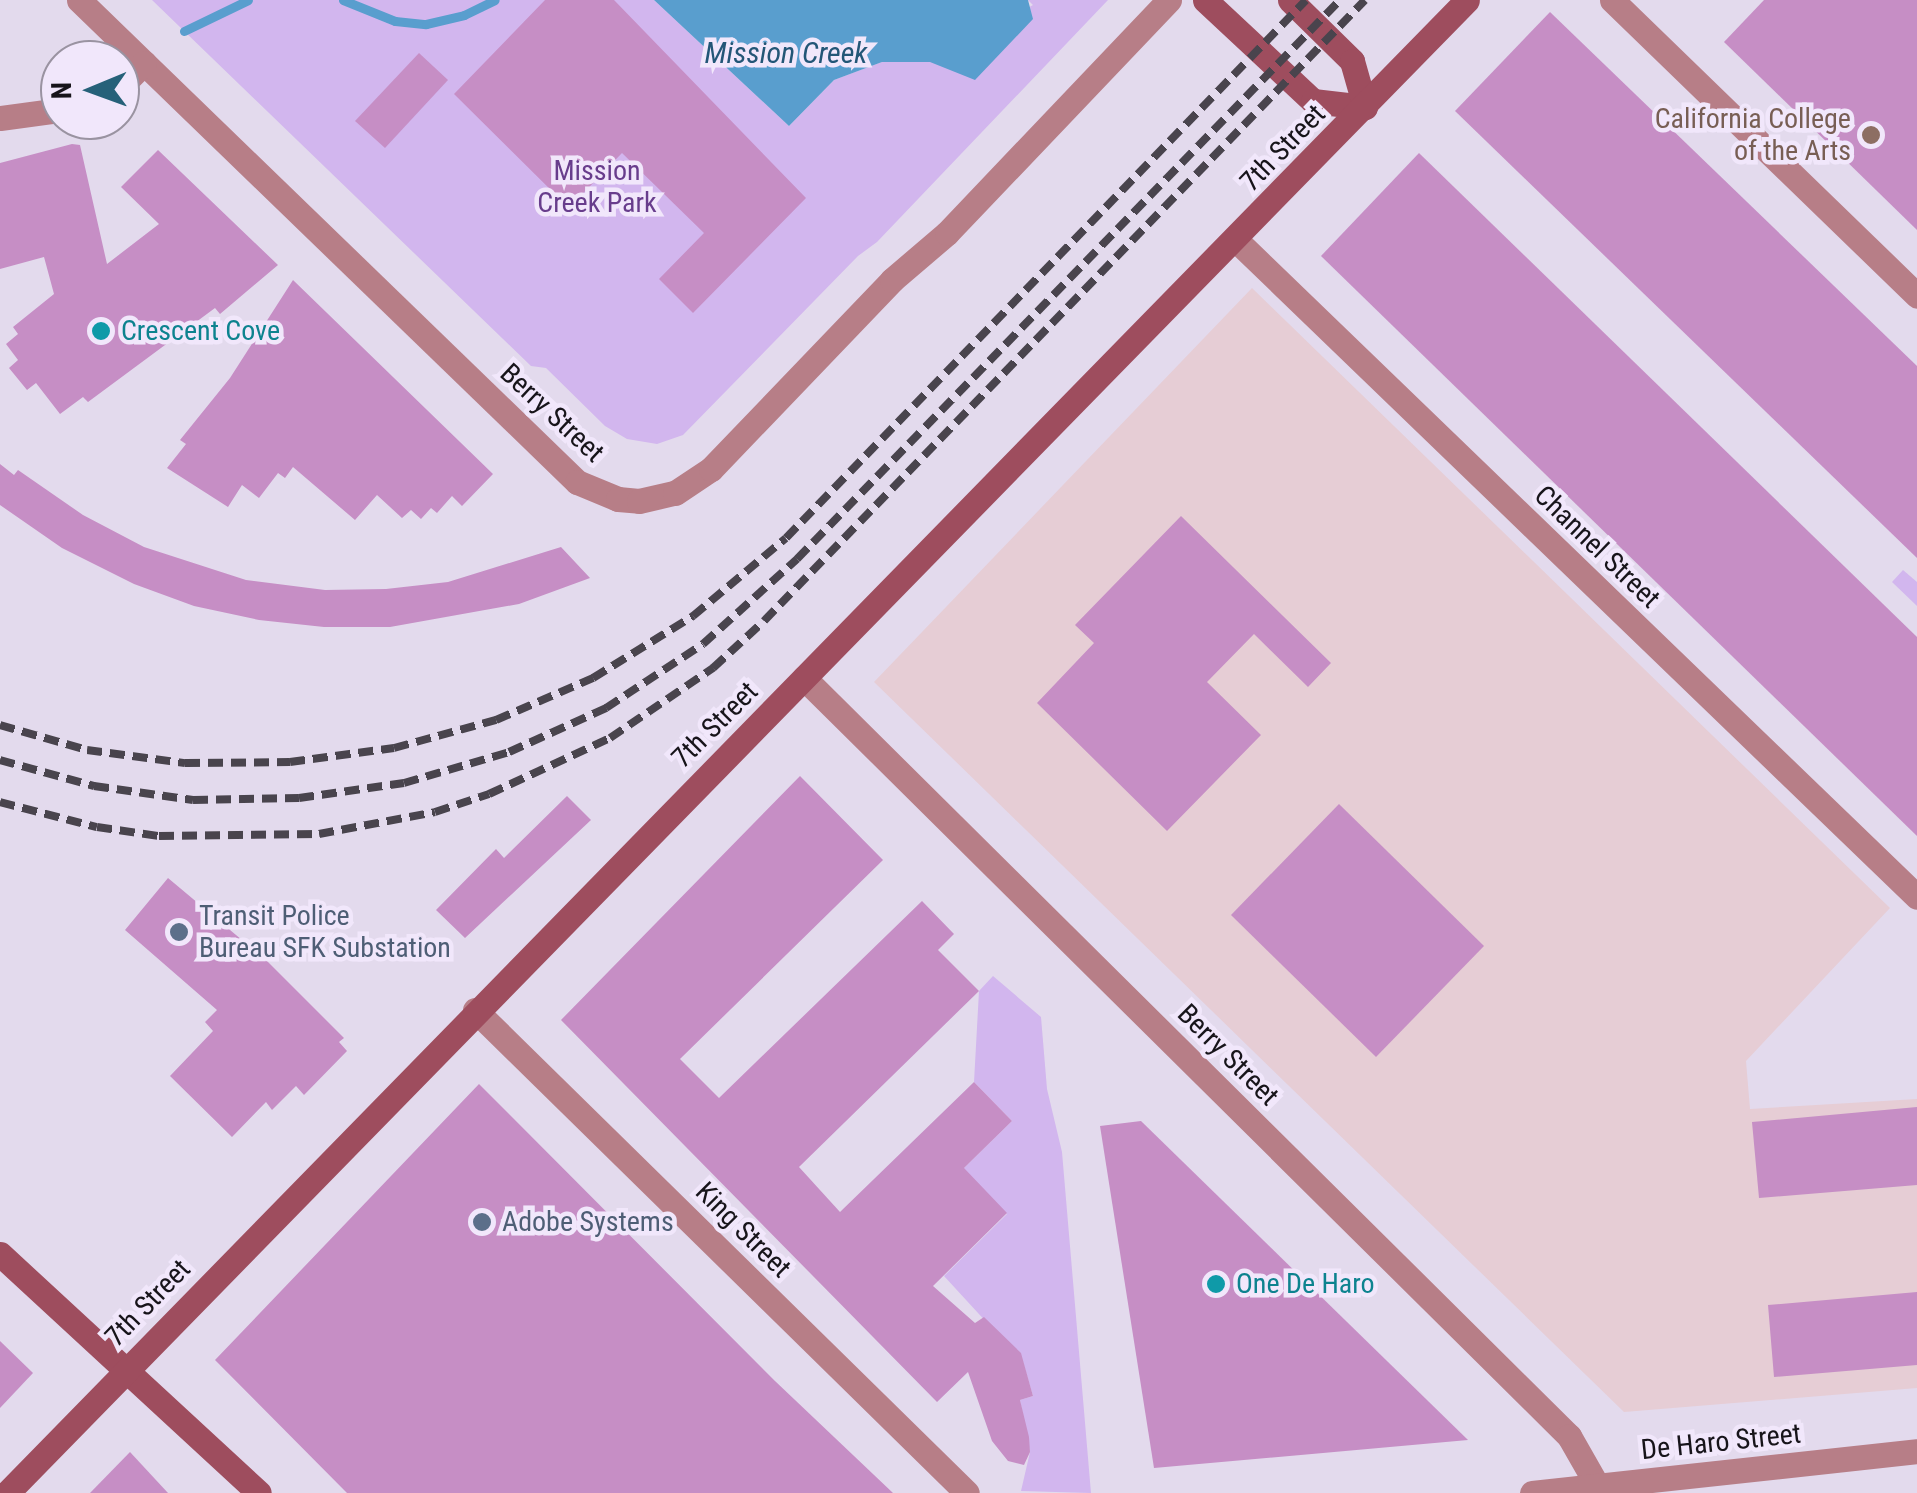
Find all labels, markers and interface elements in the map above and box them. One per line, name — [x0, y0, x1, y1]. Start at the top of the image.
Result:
water label: Mission Creek — [705, 35, 867, 71]
north arrow — [40, 40, 140, 140]
text: N — [45, 82, 78, 99]
street label: 7th Street — [1234, 98, 1332, 198]
place label: California College of the Arts — [1655, 102, 1851, 168]
marker: California College of the Arts — [1860, 124, 1882, 146]
park label: Mission Creek Park — [537, 154, 657, 220]
place label: Crescent Cove — [121, 314, 280, 348]
marker: Crescent Cove — [90, 320, 112, 342]
street label: Berry Street — [493, 357, 611, 469]
street label: Channel Street — [1527, 479, 1667, 615]
street label: 7th Street — [665, 675, 765, 775]
place label: Transit Police Bureau SFK Substation — [199, 899, 451, 965]
marker: Transit Police Bureau SFK Substation — [168, 921, 190, 943]
street label: Berry Street — [1170, 997, 1286, 1113]
street label: King Street — [688, 1175, 798, 1285]
place label: Adobe Systems — [502, 1205, 674, 1239]
marker: Adobe Systems — [471, 1211, 493, 1233]
street label: 7th Street — [99, 1253, 197, 1353]
place label: One De Haro — [1236, 1267, 1375, 1301]
marker: One De Haro — [1205, 1273, 1227, 1295]
street label: De Haro Street — [1639, 1417, 1803, 1467]

